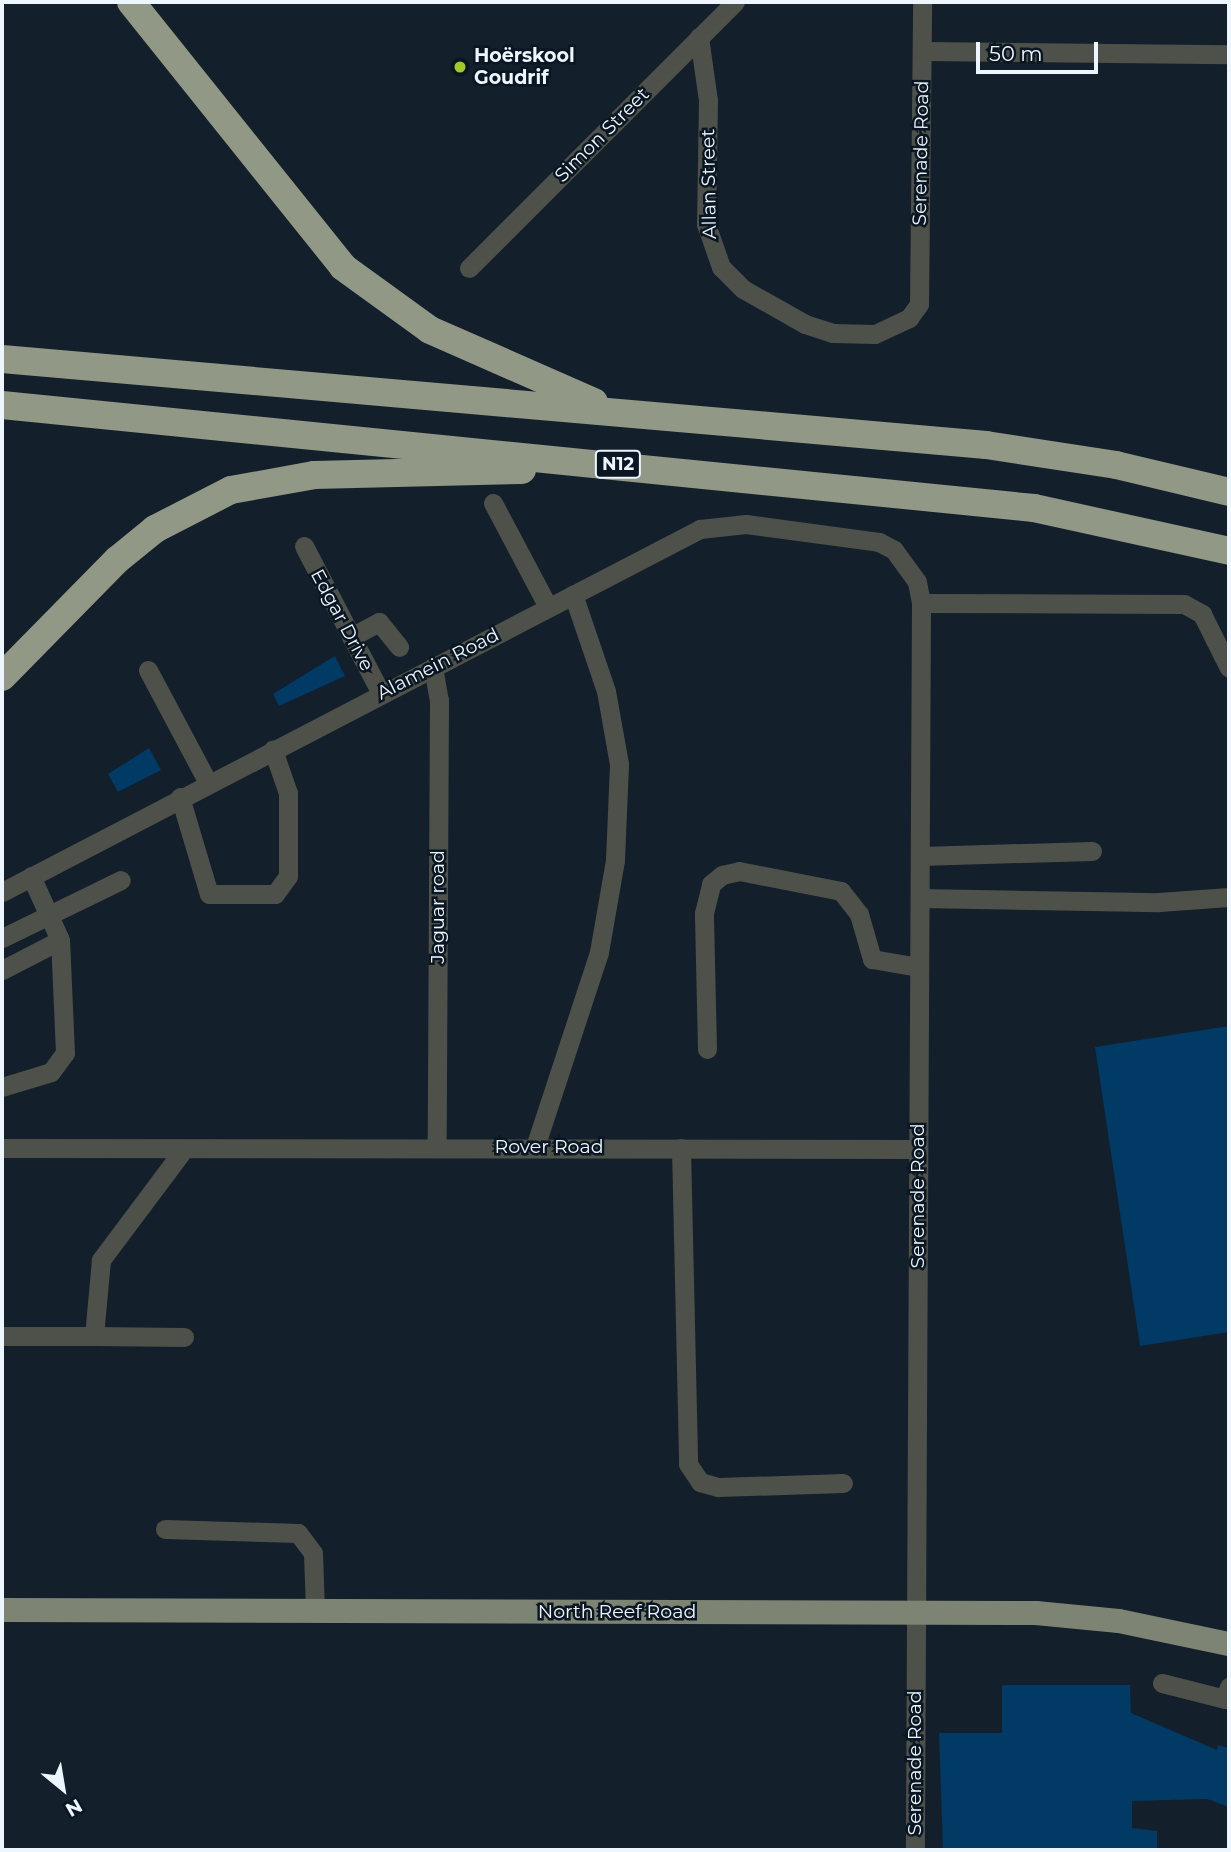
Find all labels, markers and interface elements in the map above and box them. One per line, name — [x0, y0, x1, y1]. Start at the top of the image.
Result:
scale bar — [979, 28, 1102, 72]
text: 50 m — [989, 41, 1043, 66]
place label: Hoërskool Goudrif — [474, 45, 575, 89]
marker: Hoërskool Goudrif — [452, 59, 468, 75]
street label: Serenade Road — [908, 80, 934, 226]
street label: Simon Street — [550, 83, 654, 187]
street label: Allan Street — [697, 129, 721, 239]
road number: N12 — [594, 450, 642, 478]
street label: Edgar Drive — [306, 565, 378, 675]
street label: Alamein Road — [373, 623, 503, 705]
street label: Jaguar road — [427, 850, 449, 964]
street label: Serenade Road — [907, 1123, 929, 1269]
street label: Rover Road — [494, 1136, 604, 1158]
street label: North Reef Road — [538, 1601, 696, 1623]
street label: Serenade Road — [904, 1690, 926, 1836]
north arrow — [28, 1754, 98, 1824]
text: N — [61, 1794, 86, 1821]

